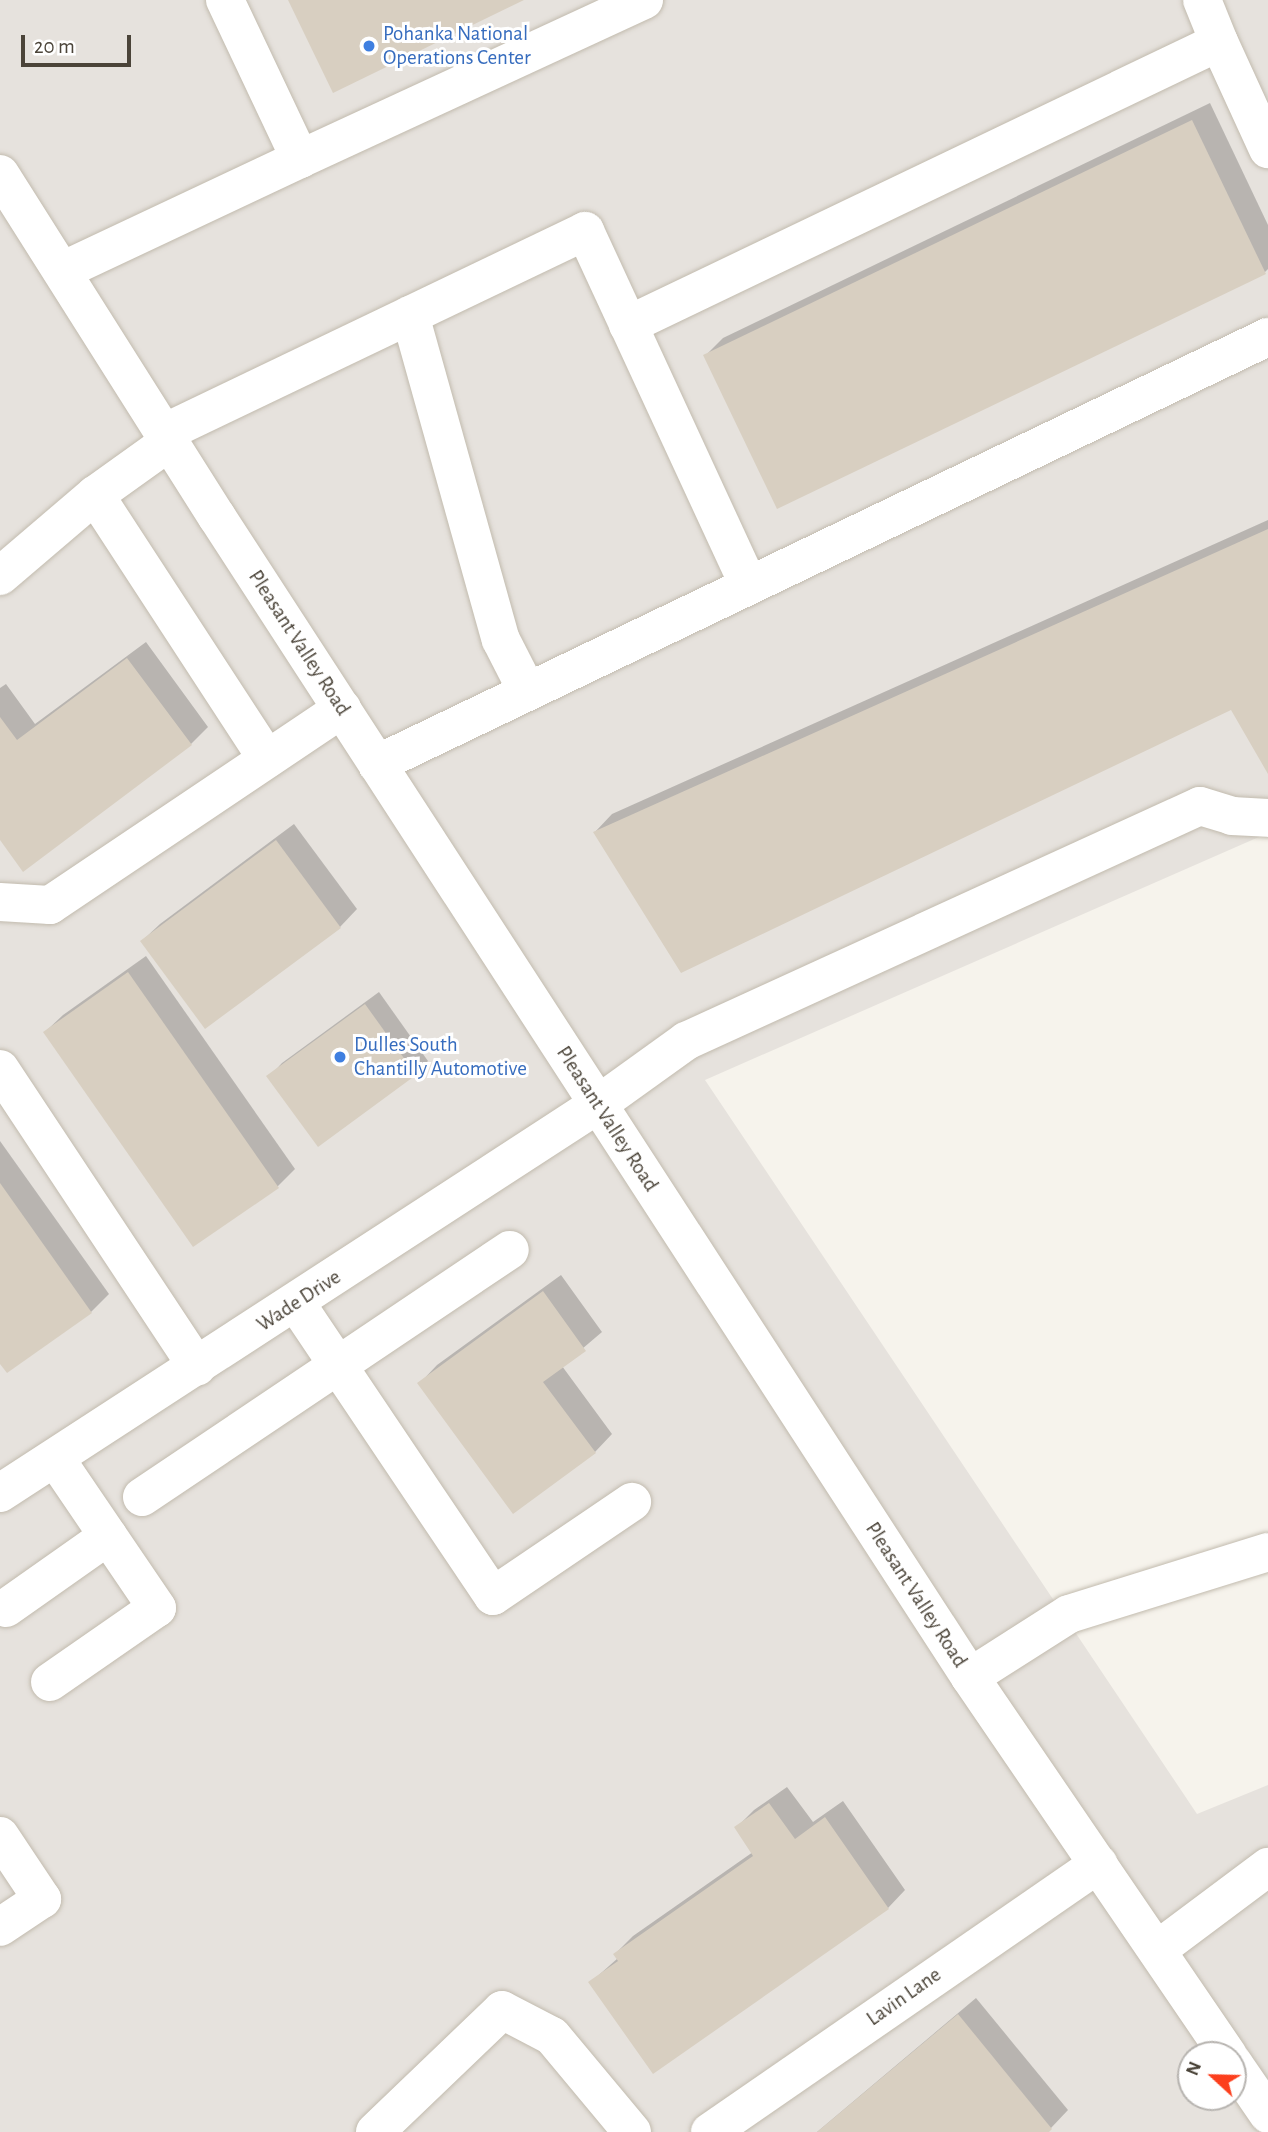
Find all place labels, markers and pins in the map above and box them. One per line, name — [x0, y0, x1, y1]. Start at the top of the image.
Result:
place label: Pohanka National Operations Center — [383, 21, 531, 71]
marker: Pohanka National Operations Center — [361, 38, 377, 54]
place label: Dulles South Chantilly Automotive — [354, 1032, 527, 1082]
marker: Dulles South Chantilly Automotive — [332, 1049, 348, 1065]

